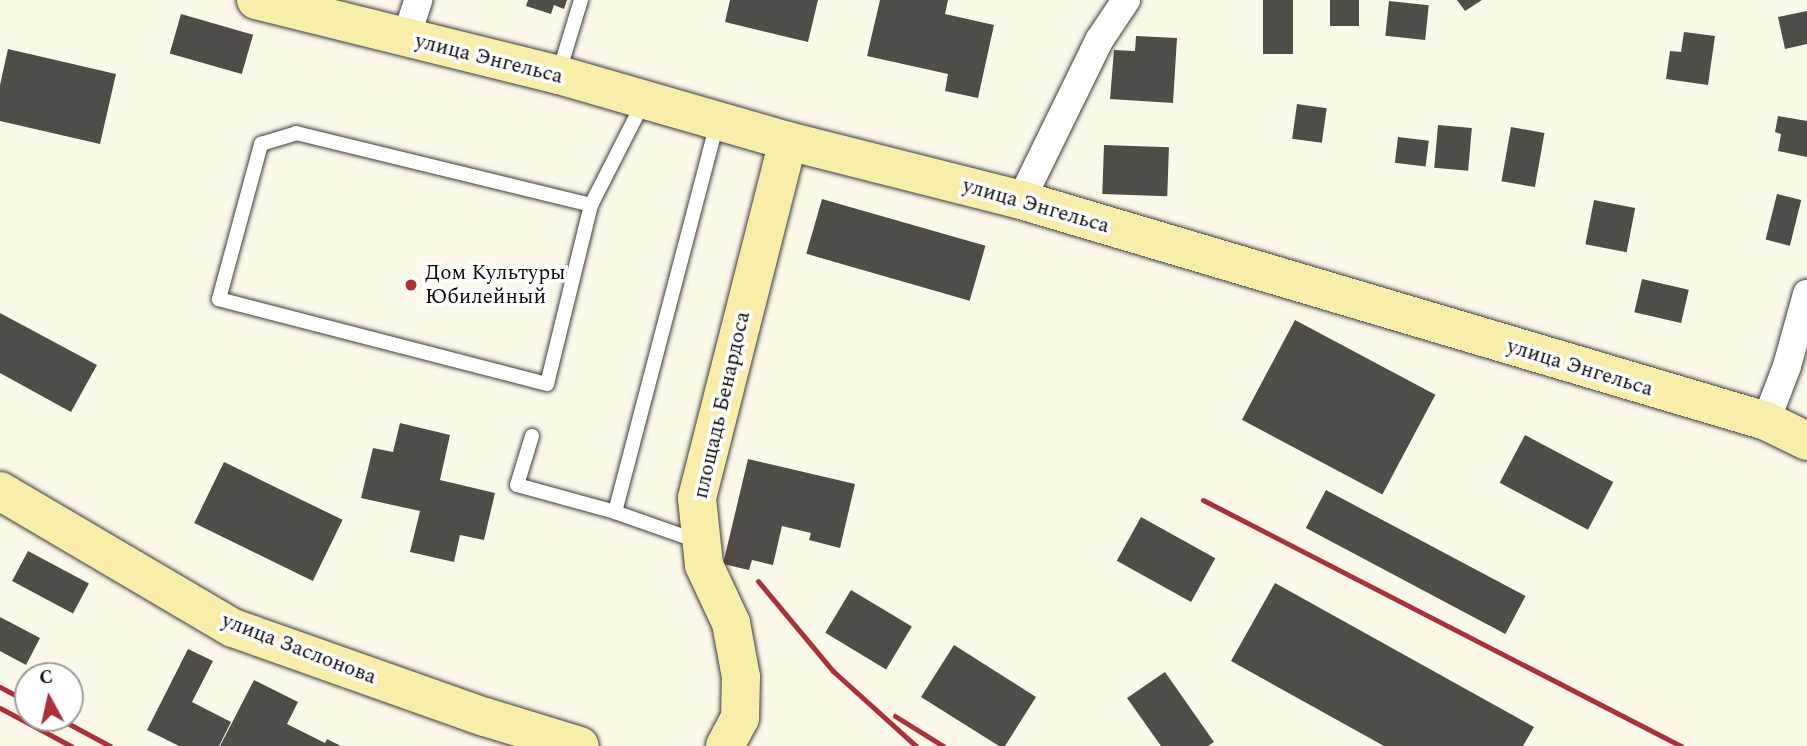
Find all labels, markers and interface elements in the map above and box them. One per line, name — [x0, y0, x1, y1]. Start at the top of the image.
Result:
street label: улица Энгельса — [412, 28, 566, 90]
street label: улица Энгельса — [960, 173, 1112, 239]
place label: Дом Культуры Юбилейный — [425, 260, 566, 310]
marker: Дом Культуры Юбилейный — [403, 277, 419, 293]
street label: площадь Бенардоса — [688, 309, 756, 501]
street label: улица Энгельса — [1504, 334, 1656, 402]
street label: улица Заслонова — [218, 608, 380, 690]
north arrow — [14, 662, 84, 732]
text: С — [38, 662, 55, 693]

